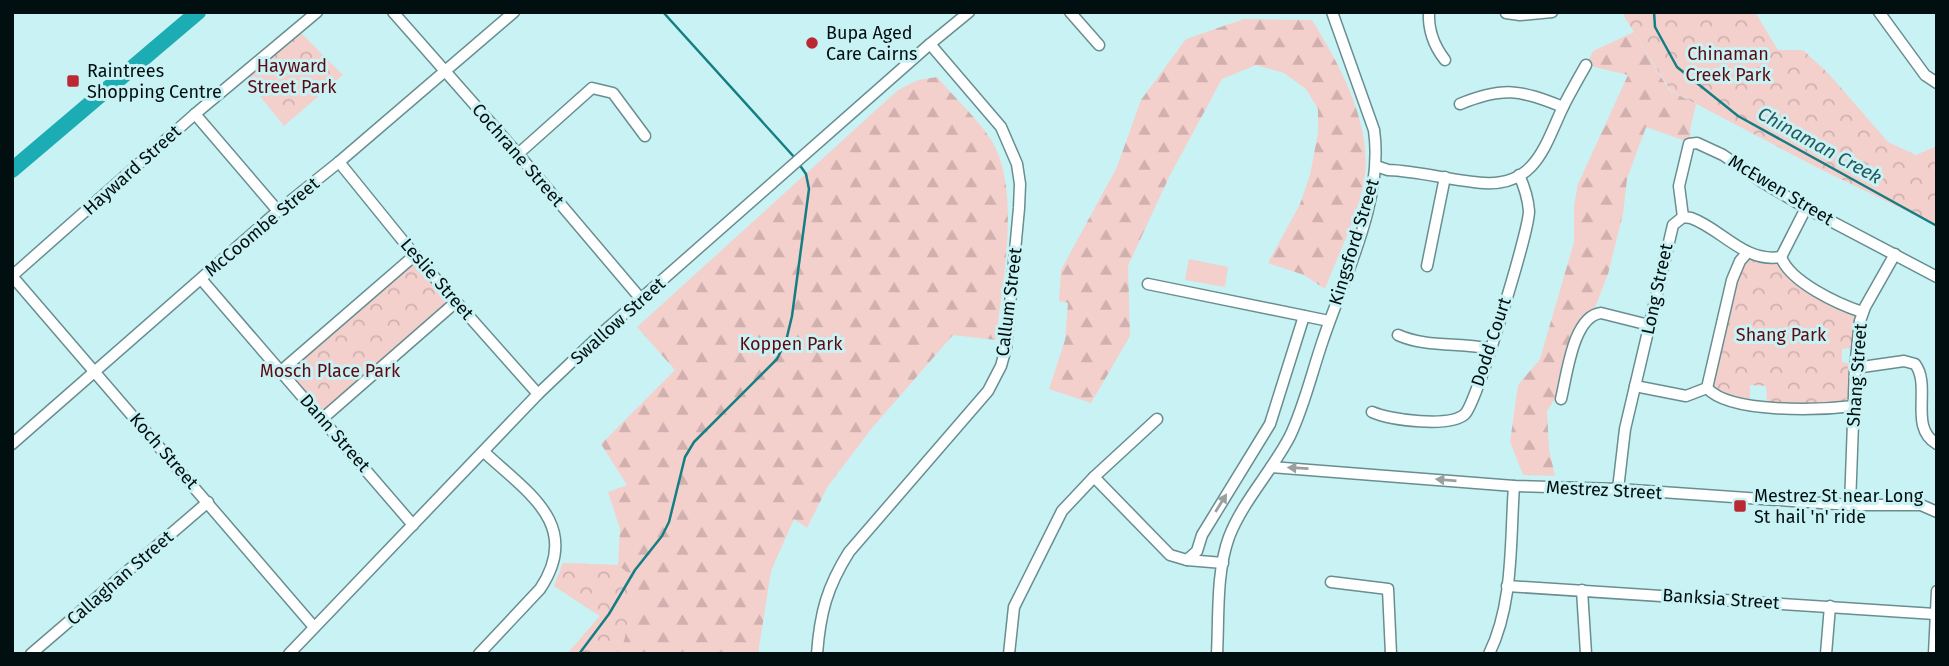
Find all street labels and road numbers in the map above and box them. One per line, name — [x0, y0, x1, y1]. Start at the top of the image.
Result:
street label: Cochrane Street — [467, 99, 569, 211]
street label: Hayward Street — [79, 120, 186, 220]
street label: McEwen Street — [1724, 150, 1838, 230]
street label: McCoombe Street — [200, 172, 324, 281]
street label: Kingsford Street — [1324, 176, 1384, 308]
street label: Leslie Street — [396, 234, 479, 325]
street label: Long Street — [1637, 241, 1677, 337]
street label: Callum Street — [991, 246, 1027, 358]
street label: Swallow Street — [566, 272, 670, 369]
street label: Dodd Court — [1466, 294, 1516, 389]
street label: Shang Street — [1842, 322, 1872, 427]
street label: Dann Street — [295, 390, 375, 477]
street label: Koch Street — [125, 408, 203, 494]
street label: Mestrez Street — [1545, 476, 1663, 504]
street label: Callaghan Street — [62, 526, 178, 630]
street label: Banksia Street — [1662, 584, 1781, 614]

